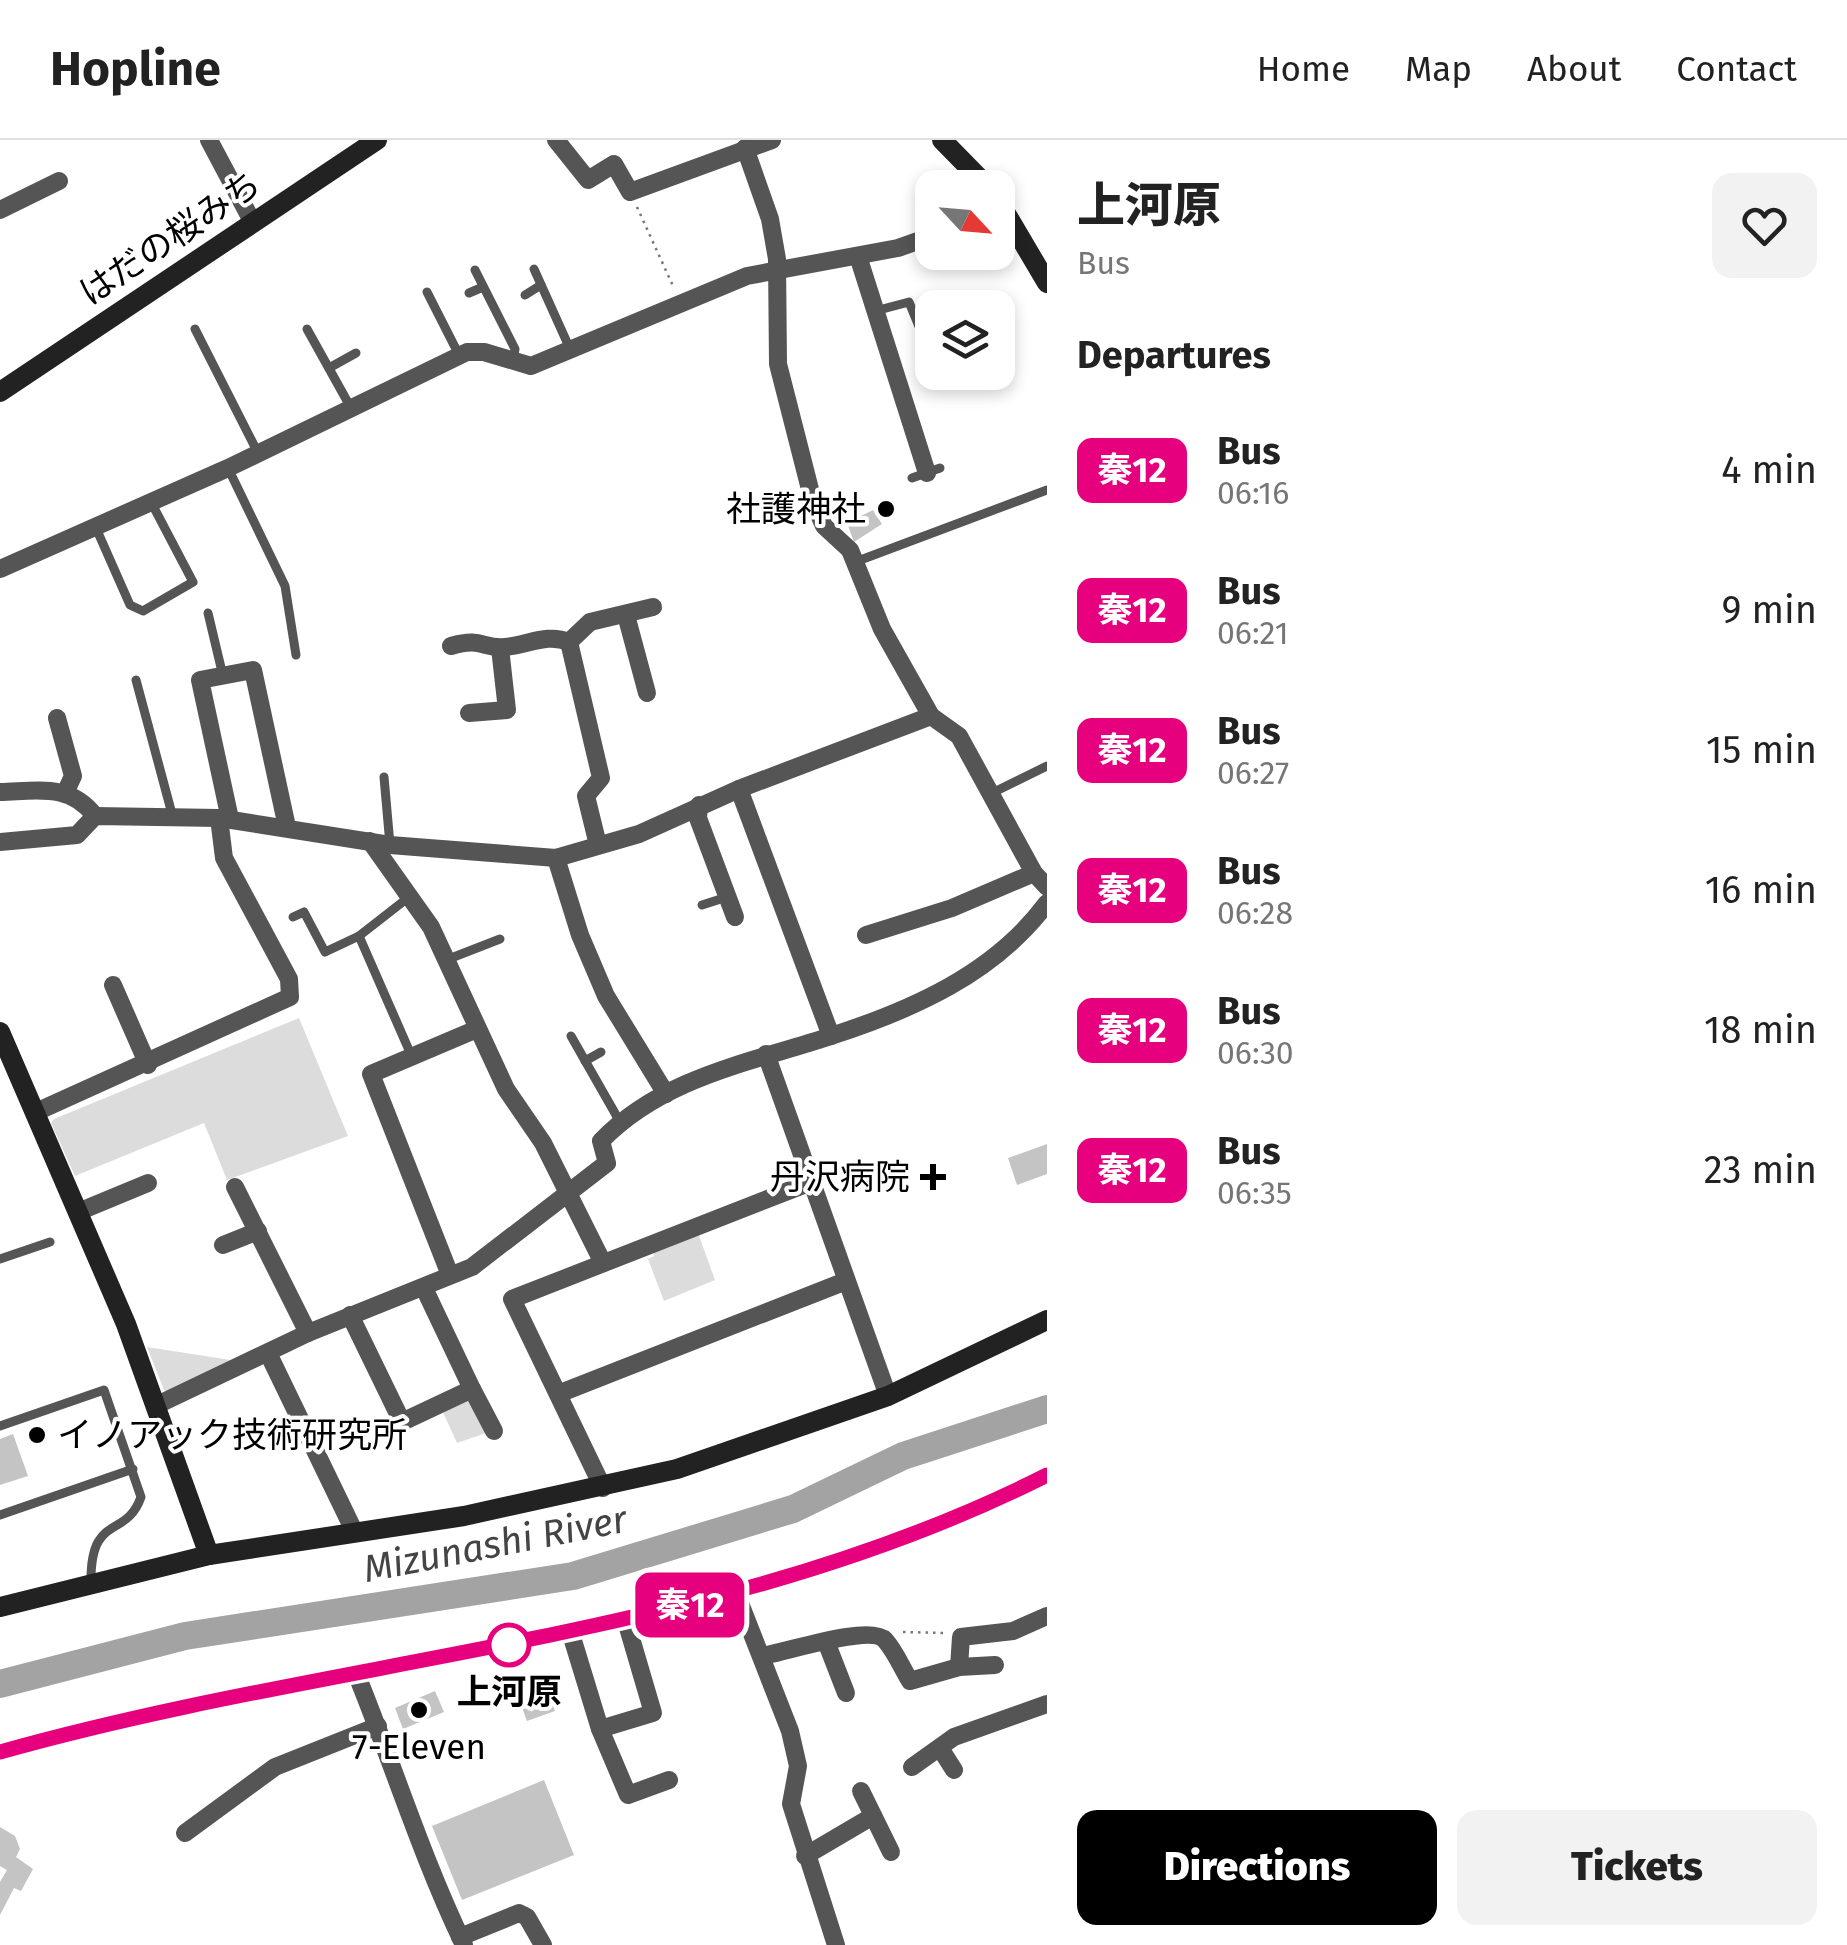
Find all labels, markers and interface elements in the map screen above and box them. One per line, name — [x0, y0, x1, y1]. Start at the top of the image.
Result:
text: Hopline — [50, 40, 221, 98]
text: Home — [1257, 48, 1350, 90]
text: Map — [1405, 48, 1472, 90]
text: About — [1527, 48, 1621, 90]
text: Contact — [1676, 48, 1797, 90]
street label: はだの桜みち — [71, 162, 269, 314]
north arrow — [915, 170, 1015, 270]
map controls — [915, 170, 1015, 390]
button: heart — [1712, 173, 1817, 278]
text: 上河原 — [1077, 177, 1221, 235]
text: Bus — [1077, 244, 1130, 282]
button: layers — [915, 290, 1015, 390]
text: Departures — [1077, 332, 1271, 378]
text: Bus — [1217, 428, 1281, 474]
text: 4 min — [1721, 447, 1817, 493]
text: 秦12 — [1097, 449, 1167, 491]
text: 06:16 — [1217, 474, 1289, 512]
place label: 社護神社 — [726, 488, 866, 530]
marker: 社護神社 — [875, 498, 897, 520]
text: Bus — [1217, 568, 1281, 614]
text: 9 min — [1721, 587, 1817, 633]
text: 秦12 — [1097, 589, 1167, 631]
text: 06:21 — [1217, 614, 1289, 652]
text: Bus — [1217, 708, 1281, 754]
text: 15 min — [1706, 727, 1817, 773]
text: 秦12 — [1097, 729, 1167, 771]
text: 06:27 — [1217, 754, 1289, 792]
text: Bus — [1217, 848, 1281, 894]
text: 16 min — [1705, 867, 1817, 913]
text: 秦12 — [1097, 869, 1167, 911]
text: 06:28 — [1217, 894, 1293, 932]
text: Bus — [1217, 988, 1281, 1034]
text: 18 min — [1704, 1007, 1817, 1053]
text: 秦12 — [1097, 1009, 1167, 1051]
text: 06:30 — [1217, 1034, 1294, 1072]
text: Bus — [1217, 1128, 1281, 1174]
text: 23 min — [1704, 1147, 1817, 1193]
text: 秦12 — [1097, 1149, 1167, 1191]
place label: 丹沢病院 — [770, 1156, 910, 1198]
marker: 丹沢病院 — [920, 1164, 946, 1190]
text: 06:35 — [1217, 1174, 1292, 1212]
place label: イノアック技術研究所 — [57, 1414, 407, 1456]
marker: イノアック技術研究所 — [26, 1424, 48, 1446]
water label: Mizunashi River — [359, 1496, 632, 1592]
line badge: 秦12 — [632, 1572, 748, 1638]
text: 秦12 — [655, 1584, 725, 1626]
marker: 上河原 — [488, 1624, 530, 1666]
place label: 上河原 — [456, 1671, 562, 1713]
marker: 7-Eleven — [408, 1699, 430, 1721]
place label: 7-Eleven — [352, 1726, 486, 1768]
button: Directions — [1077, 1810, 1437, 1925]
button: Tickets — [1457, 1810, 1817, 1925]

